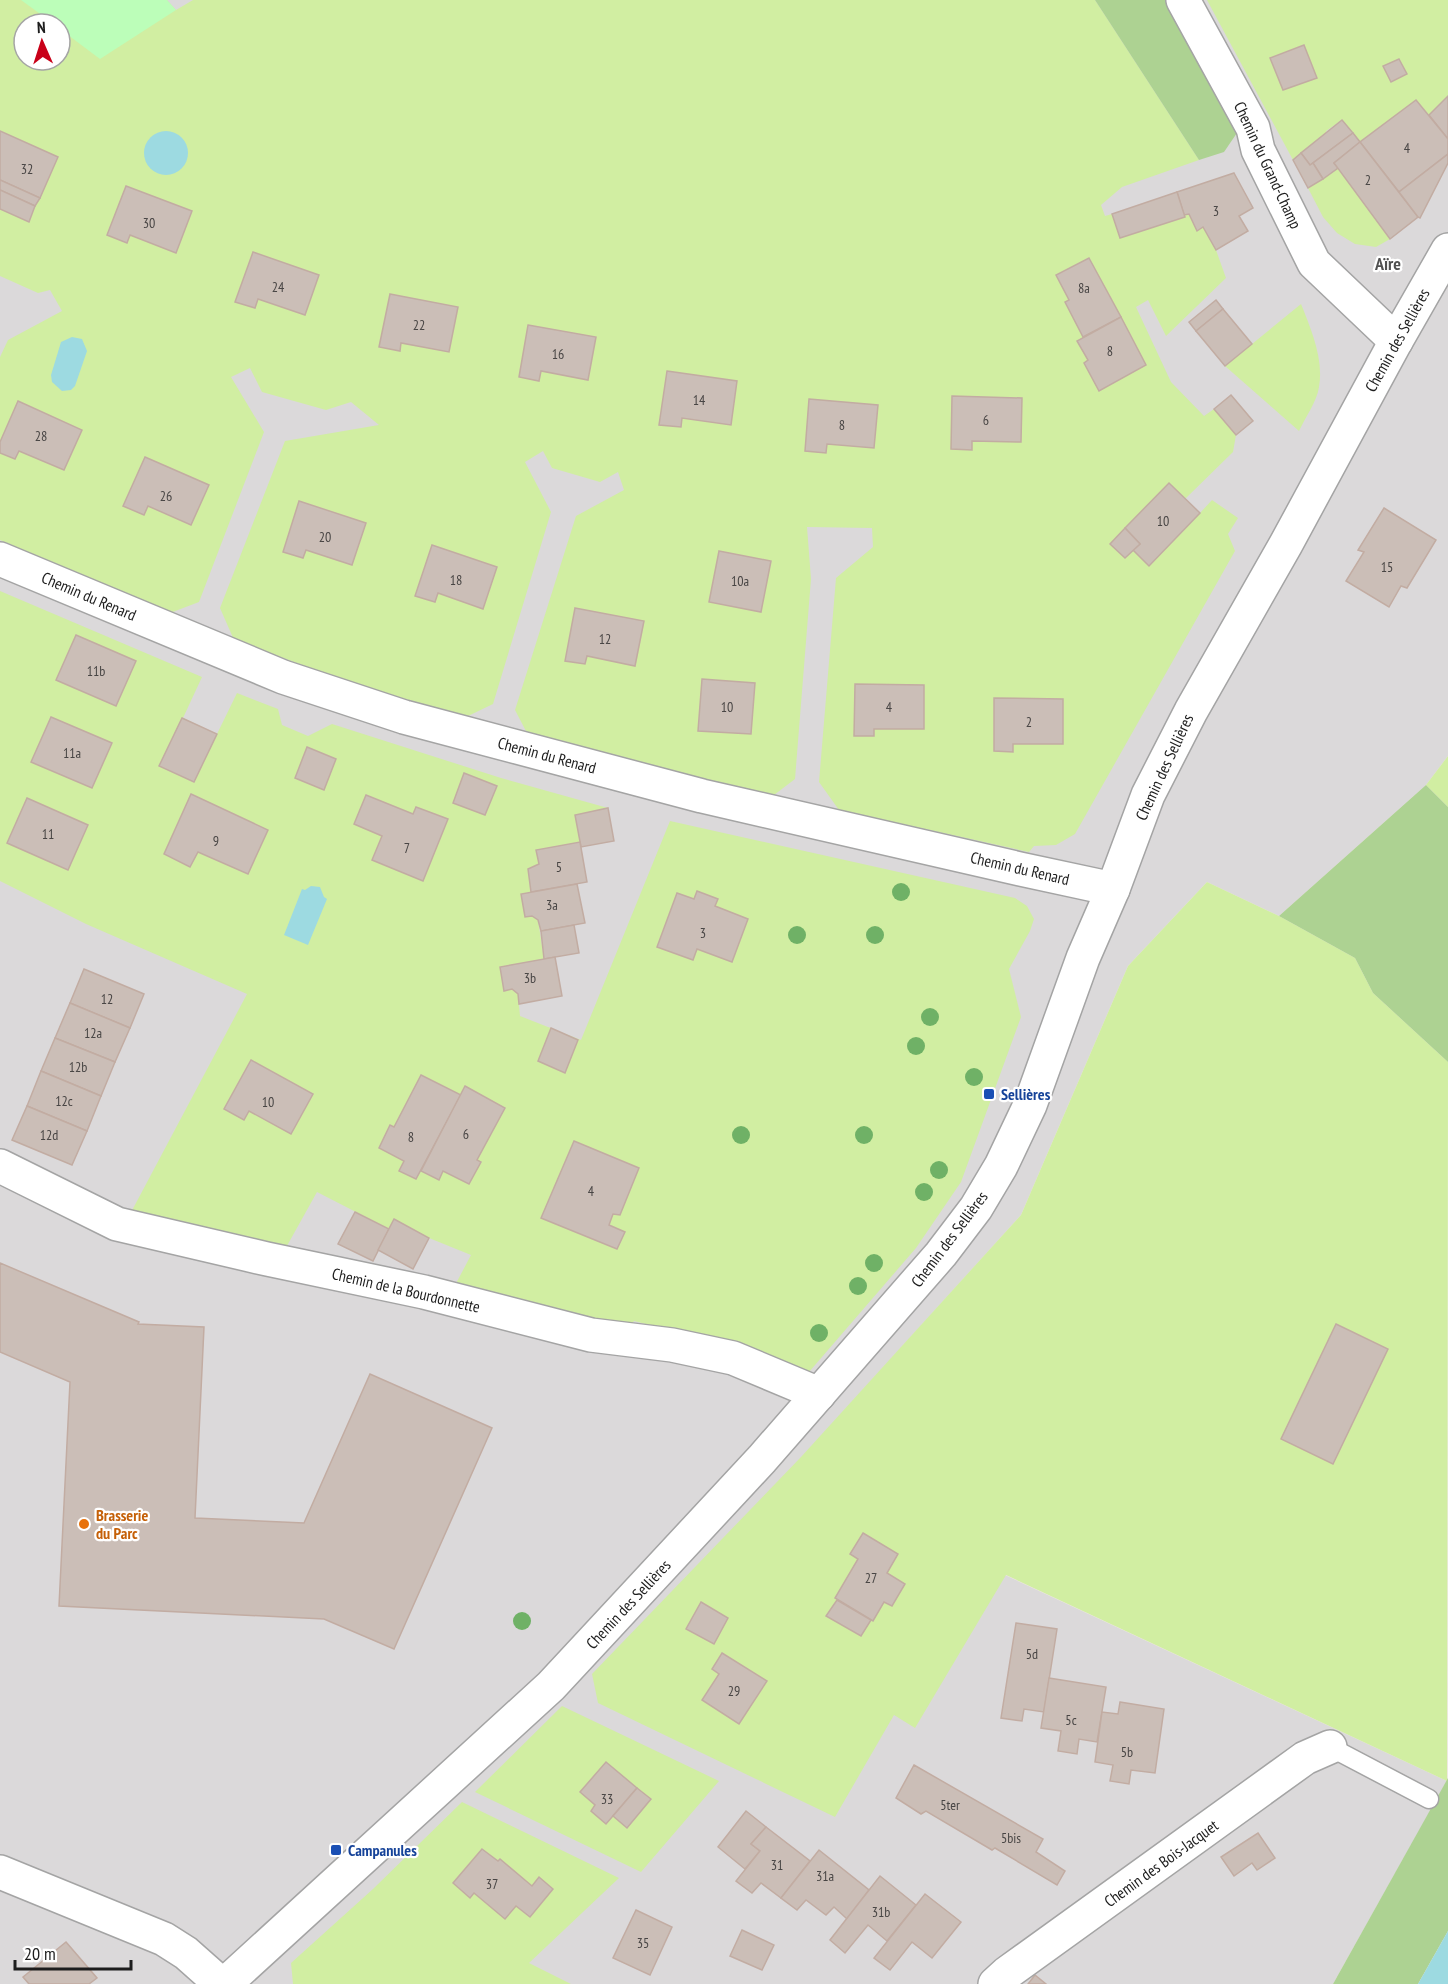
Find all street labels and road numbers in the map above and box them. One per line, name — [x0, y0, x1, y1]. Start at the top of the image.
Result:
street label: Chemin du Grand-Champ — [1230, 98, 1306, 232]
street label: Chemin des Sellières — [1360, 285, 1434, 395]
street label: Chemin du Renard — [39, 567, 139, 625]
street label: Chemin des Sellières — [1131, 711, 1197, 823]
street label: Chemin du Renard — [496, 732, 598, 778]
street label: Chemin du Renard — [969, 847, 1071, 889]
street label: Chemin des Sellières — [906, 1187, 992, 1291]
street label: Chemin de la Bourdonnette — [330, 1263, 482, 1317]
street label: Chemin des Sellières — [581, 1555, 675, 1653]
street label: Chemin des Bois-Jacquet — [1100, 1815, 1222, 1911]

